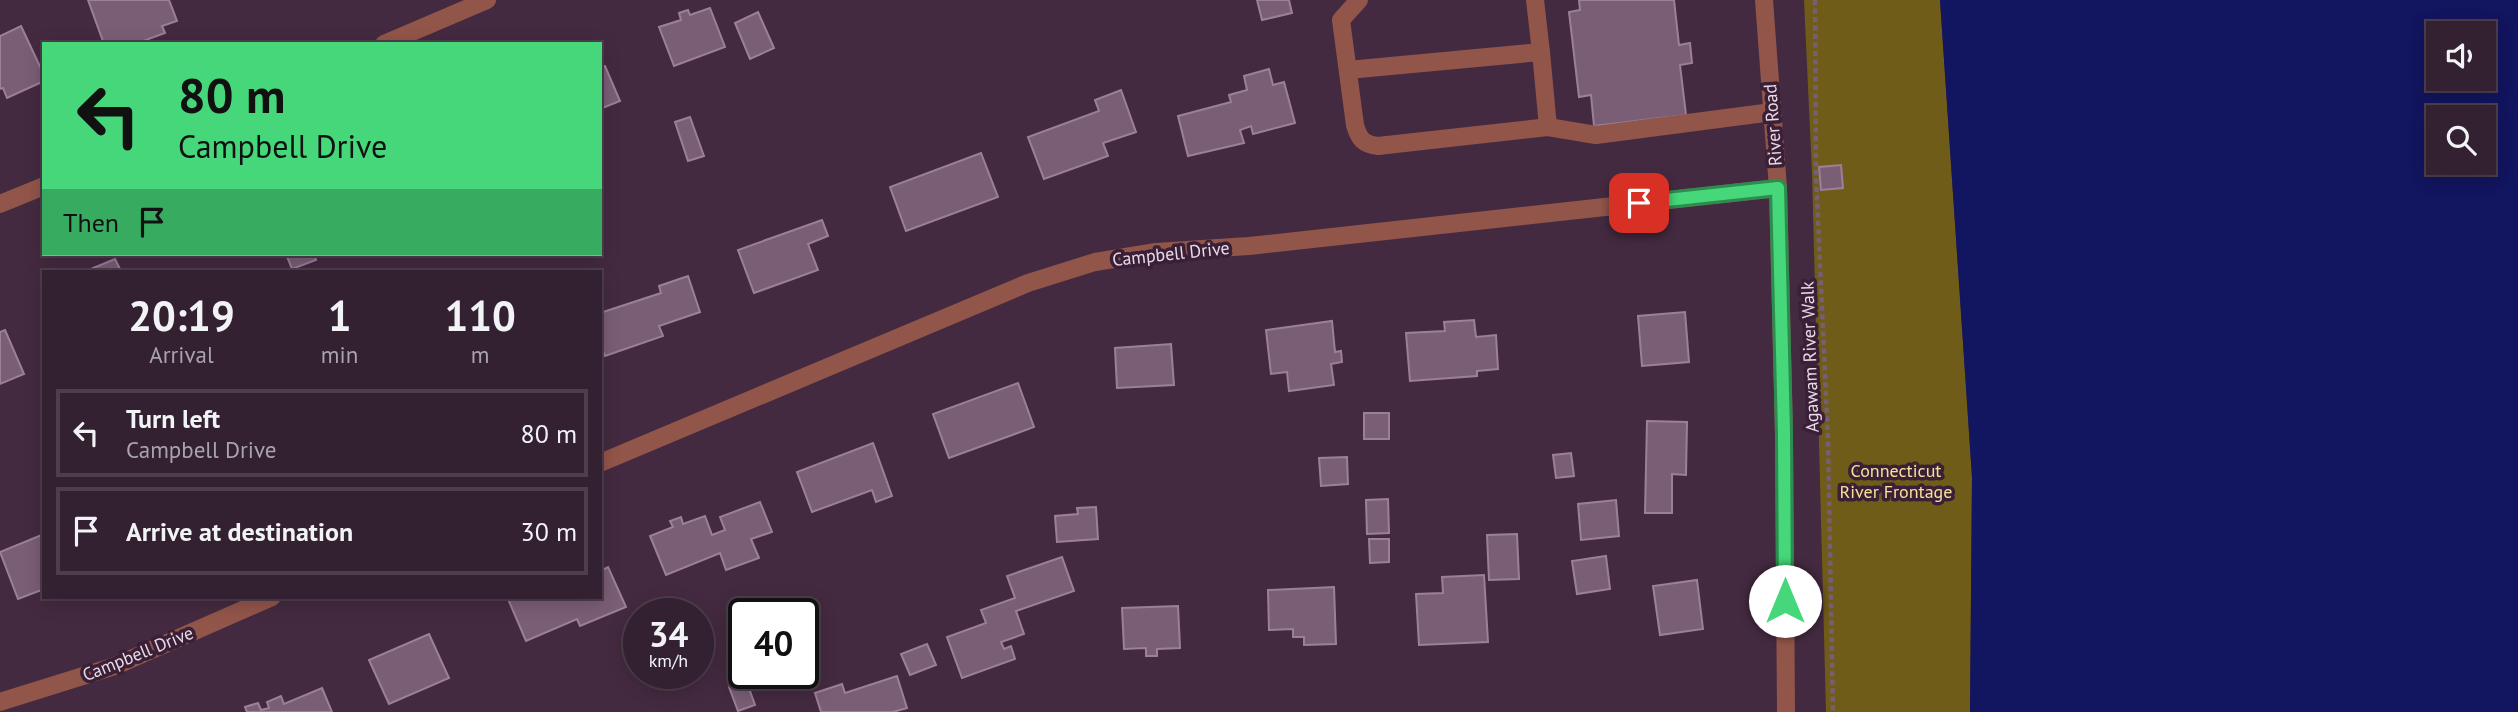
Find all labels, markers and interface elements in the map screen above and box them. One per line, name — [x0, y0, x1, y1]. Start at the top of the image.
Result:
map controls — [2426, 21, 2496, 175]
button: sound — [2426, 21, 2496, 91]
text: 80 m — [178, 63, 285, 127]
icon: left — [63, 70, 154, 161]
street label: River Road — [1758, 83, 1787, 167]
button: search — [2426, 105, 2496, 175]
text: Campbell Drive — [178, 125, 387, 167]
pin — [1609, 173, 1669, 233]
icon: arrive — [1620, 184, 1658, 222]
icon: arrive — [133, 203, 171, 241]
text: Then — [63, 206, 119, 239]
street label: Campbell Drive — [1111, 236, 1231, 271]
street label: Agawam River Walk — [1795, 281, 1824, 433]
text: 20:19 — [128, 288, 235, 343]
text: 1 — [328, 288, 351, 343]
text: 110 — [444, 288, 516, 343]
text: Arrival — [149, 340, 214, 369]
text: min — [321, 340, 358, 369]
text: m — [471, 340, 489, 369]
text: Turn left — [126, 402, 220, 435]
icon: left — [67, 414, 105, 452]
text: 80 m — [521, 417, 577, 450]
text: Campbell Drive — [126, 435, 277, 464]
park label: Connecticut River Frontage — [1840, 459, 1952, 503]
icon: arrive — [67, 512, 105, 550]
text: Arrive at destination — [126, 515, 353, 548]
text: 30 m — [521, 515, 577, 548]
position arrow — [1748, 564, 1822, 638]
speed limit sign: 40 — [728, 598, 819, 689]
text: 34 — [649, 611, 688, 657]
street label: Campbell Drive — [79, 621, 197, 686]
text: km/h — [649, 649, 688, 672]

